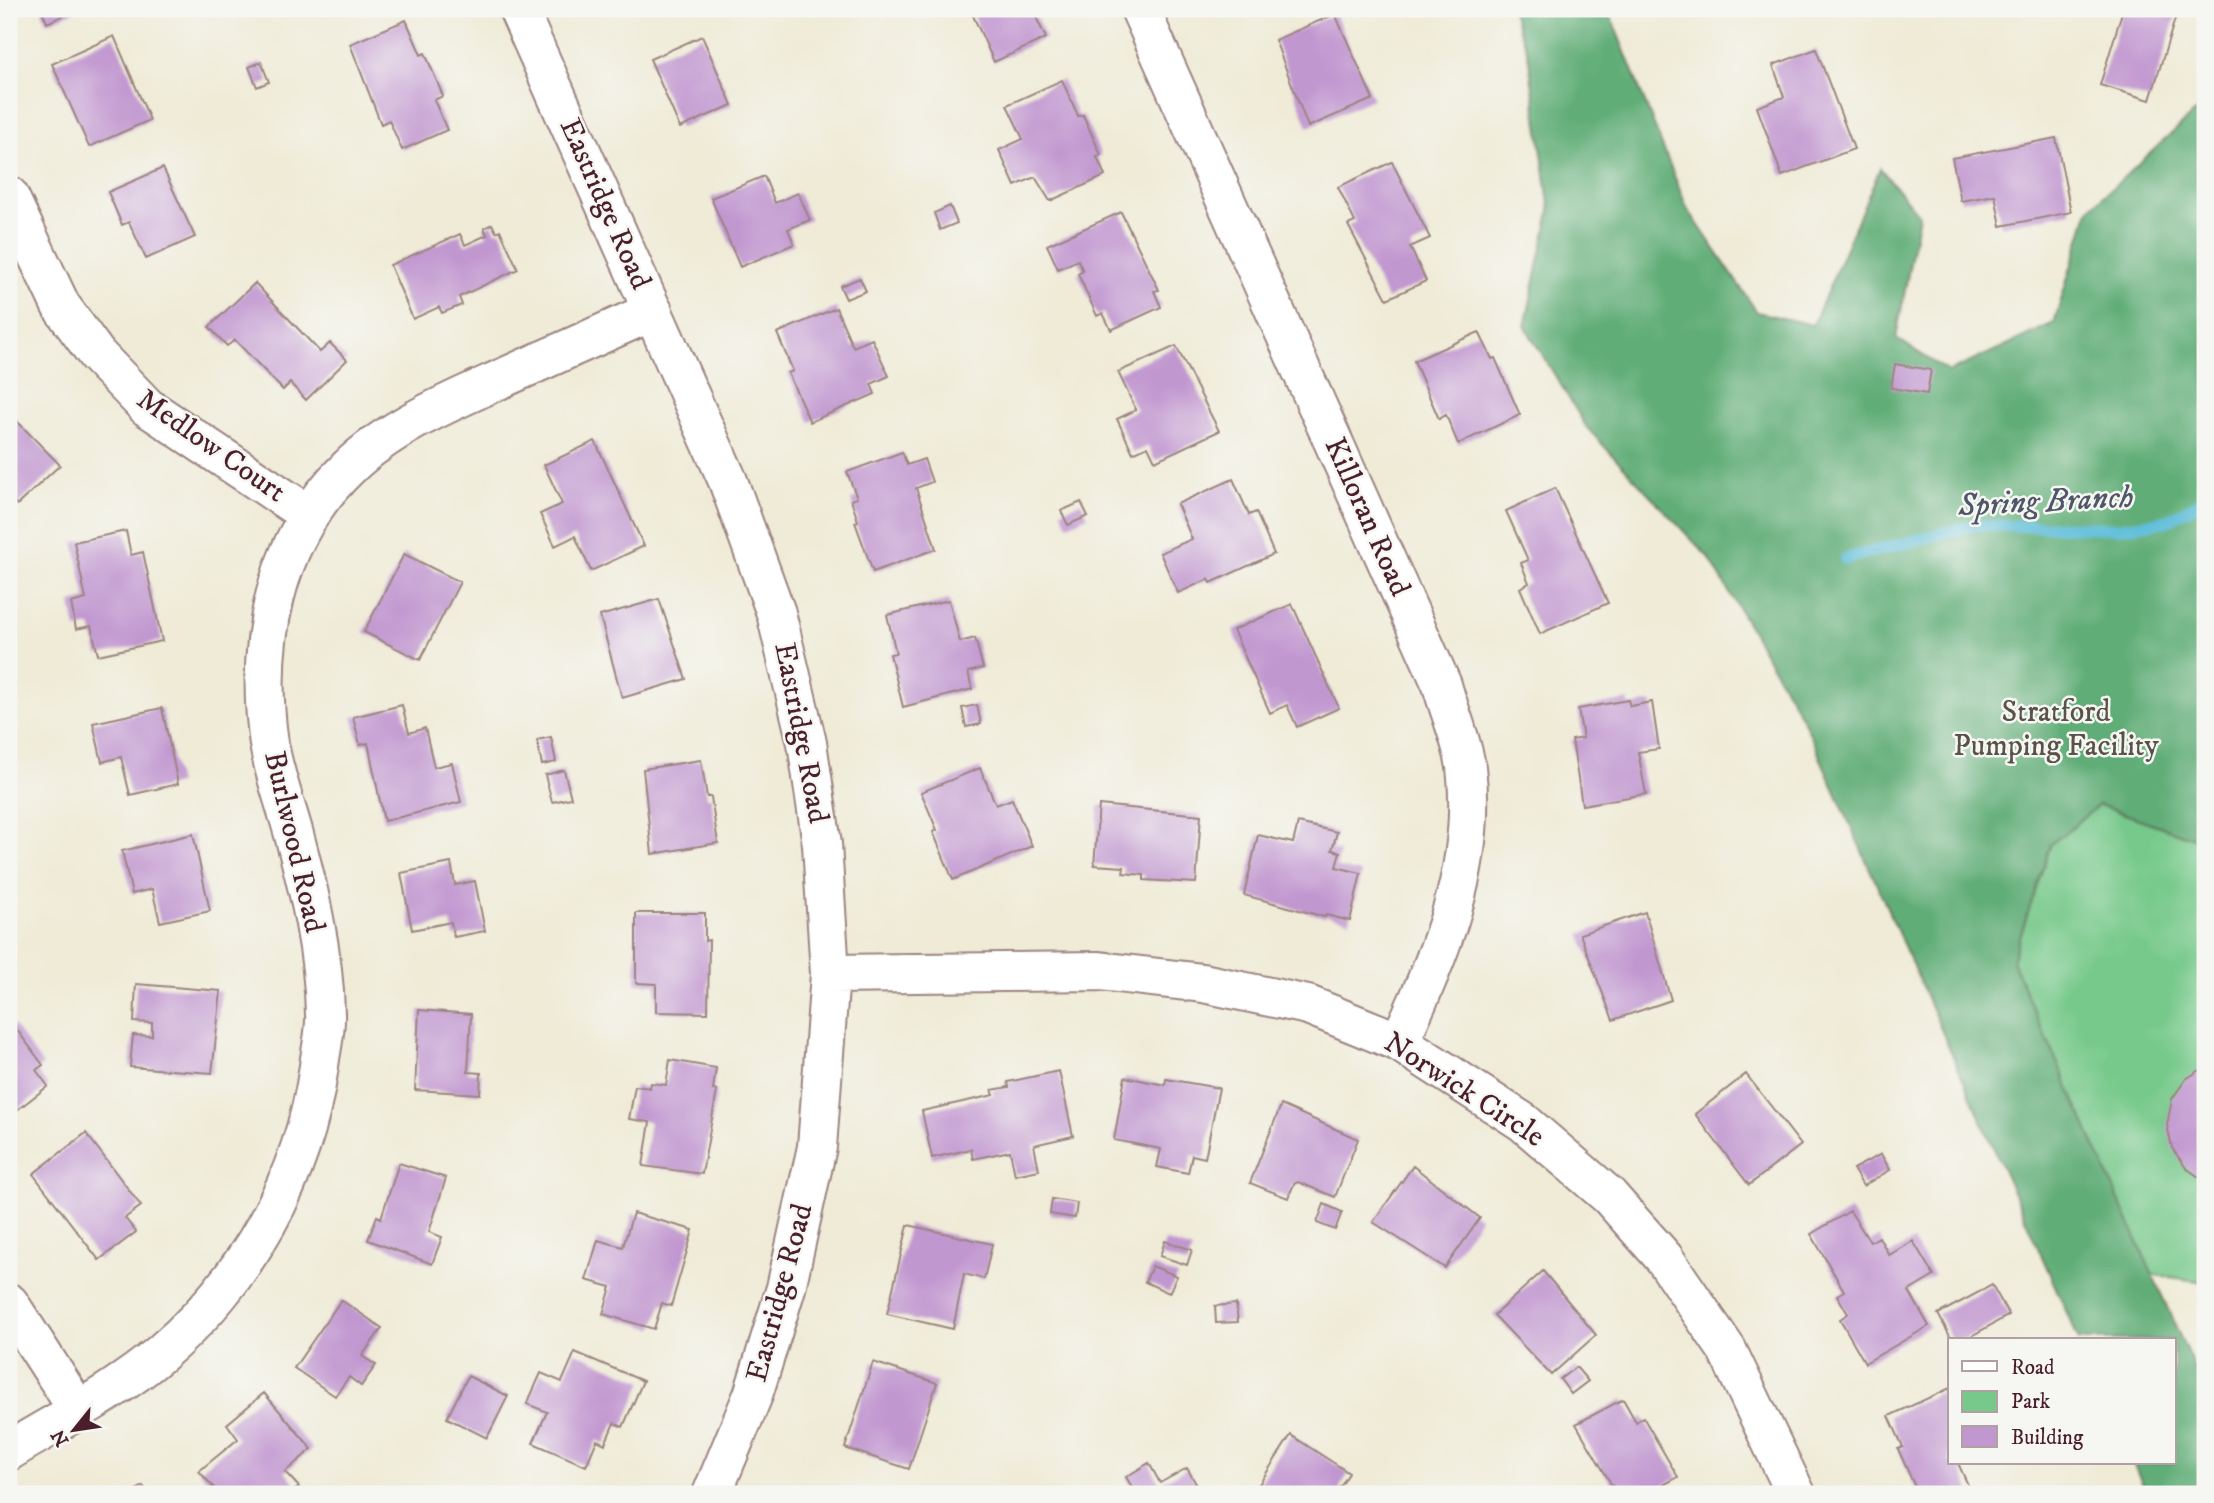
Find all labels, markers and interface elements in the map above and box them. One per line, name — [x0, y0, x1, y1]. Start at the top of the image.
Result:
street label: Eastridge Road — [551, 113, 659, 295]
street label: Medlow Court — [129, 381, 293, 511]
street label: Killoran Road — [1316, 432, 1418, 602]
water label: Spring Branch — [1956, 477, 2135, 527]
street label: Eastridge Road — [765, 640, 837, 826]
park label: Stratford Pumping Facility — [1953, 694, 2159, 765]
street label: Burlwood Road — [255, 748, 333, 936]
street label: Norwick Circle — [1377, 1024, 1551, 1156]
street label: Eastridge Road — [738, 1200, 822, 1386]
legend — [1948, 1338, 2176, 1464]
text: Road — [2011, 1355, 2055, 1381]
text: Park — [2011, 1389, 2051, 1415]
north arrow — [38, 1394, 108, 1464]
text: N — [47, 1425, 74, 1450]
text: Building — [2011, 1425, 2084, 1451]

